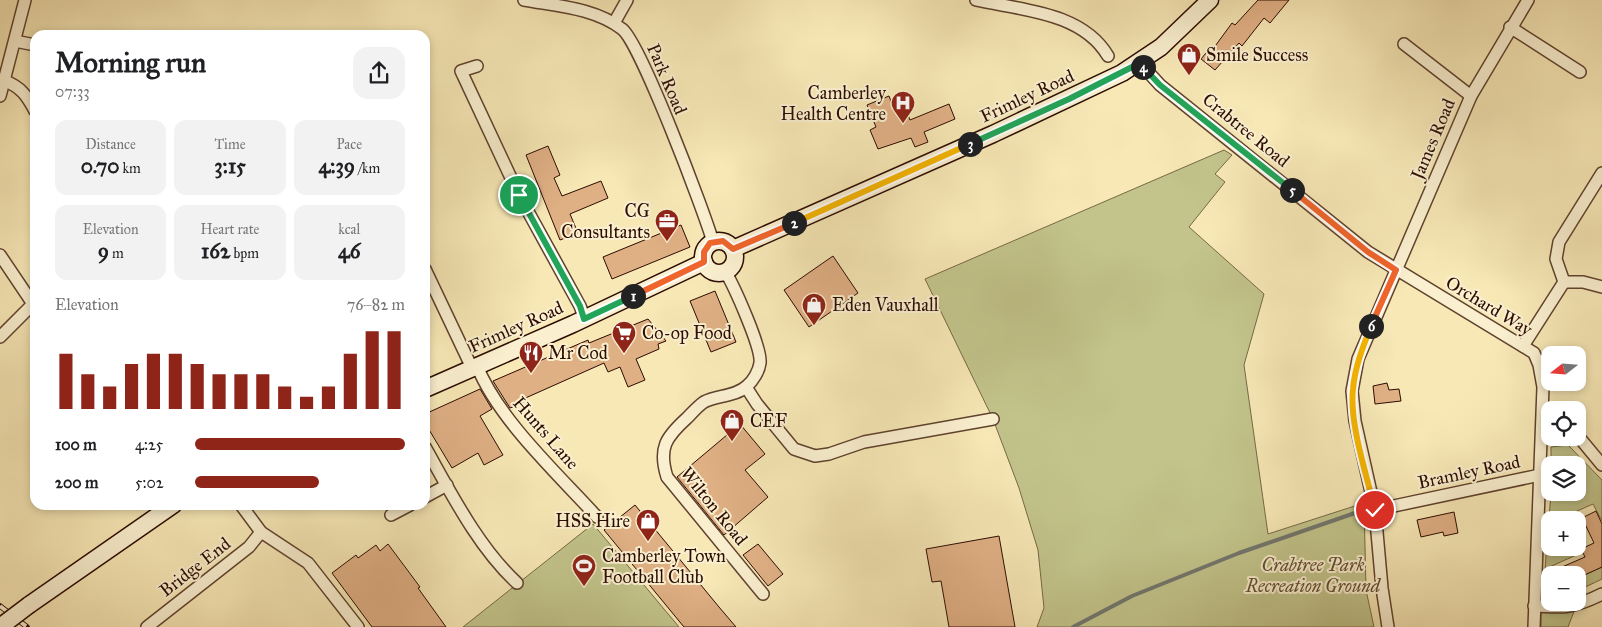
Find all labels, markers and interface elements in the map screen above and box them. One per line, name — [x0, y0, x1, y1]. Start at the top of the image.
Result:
street label: Park Road — [642, 40, 692, 118]
shop icon: Smile Success — [1176, 42, 1202, 76]
place label: Smile Success — [1206, 44, 1308, 66]
text: Morning run — [55, 45, 206, 80]
button: share — [353, 47, 405, 99]
pin: 4 — [1130, 54, 1156, 80]
text: 4 — [1140, 59, 1147, 76]
street label: Frimley Road — [977, 65, 1077, 127]
text: 07:33 — [55, 82, 90, 101]
place label: Camberley Health Centre — [781, 82, 887, 125]
street label: Crabtree Road — [1198, 88, 1294, 172]
hospital icon: Camberley Health Centre — [890, 90, 916, 124]
street label: James Road — [1405, 95, 1461, 185]
pin: 3 — [958, 132, 982, 156]
text: Distance — [86, 136, 136, 153]
text: Time — [214, 136, 245, 153]
text: Pace — [337, 136, 362, 153]
text: 3 — [968, 136, 973, 153]
text: 0.70 — [81, 153, 119, 179]
text: 3:15 — [214, 153, 246, 179]
text: 4:39 — [318, 153, 355, 179]
text: km — [119, 160, 141, 177]
text: /km — [355, 160, 380, 177]
pin — [498, 174, 540, 216]
pin: 5 — [1280, 178, 1304, 202]
icon: arrive — [505, 181, 533, 209]
text: 5 — [1289, 182, 1296, 199]
place label: CG Consultants — [561, 200, 650, 243]
office icon: CG Consultants — [654, 208, 680, 242]
pin: 2 — [782, 210, 806, 236]
text: 2 — [791, 215, 798, 232]
text: Elevation — [83, 221, 138, 238]
text: Heart rate — [201, 221, 259, 238]
text: kcal — [338, 221, 360, 238]
text: 9 — [98, 238, 109, 264]
text: 162 — [201, 238, 230, 264]
text: 46 — [338, 238, 361, 264]
text: m — [109, 245, 124, 262]
text: bpm — [230, 245, 259, 262]
street label: Orchard Way — [1442, 272, 1537, 341]
pin: 1 — [620, 284, 646, 308]
text: 1 — [631, 288, 636, 305]
shop icon: Eden Vauxhall — [801, 292, 827, 326]
place label: Eden Vauxhall — [832, 294, 939, 316]
text: Elevation — [55, 295, 119, 314]
text: 76–82 m — [347, 295, 405, 314]
street label: Frimley Road — [465, 296, 567, 358]
pin: 6 — [1358, 314, 1384, 338]
text: 6 — [1368, 318, 1375, 335]
supermarket icon: Co-op Food — [611, 320, 637, 354]
place label: Co-op Food — [642, 322, 732, 344]
restaurant icon: Mr Cod — [518, 340, 544, 374]
place label: Mr Cod — [548, 342, 608, 364]
north arrow — [1541, 346, 1586, 391]
map controls — [1541, 346, 1586, 611]
street label: Hunts Lane — [508, 392, 584, 474]
button: locate — [1541, 401, 1586, 446]
shop icon: CEF — [719, 408, 745, 442]
place label: CEF — [750, 410, 787, 432]
text: 100 m — [55, 435, 97, 454]
text: 4:25 — [135, 435, 163, 454]
street label: Bramley Road — [1416, 450, 1522, 494]
button: layers — [1541, 456, 1586, 501]
street label: Wilton Road — [676, 462, 752, 550]
text: 200 m — [55, 473, 98, 492]
text: 5:02 — [135, 473, 164, 492]
pin — [1354, 489, 1396, 531]
icon: check — [1361, 496, 1389, 524]
shop icon: HSS Hire — [635, 508, 661, 542]
place label: HSS Hire — [555, 510, 630, 532]
button: + — [1541, 511, 1586, 556]
street label: Bridge End — [155, 532, 235, 602]
place label: Camberley Town Football Club — [602, 545, 726, 588]
sports icon: Camberley Town Football Club — [571, 553, 597, 587]
park label: Crabtree Park Recreation Ground — [1245, 554, 1382, 597]
button: − — [1541, 566, 1586, 611]

